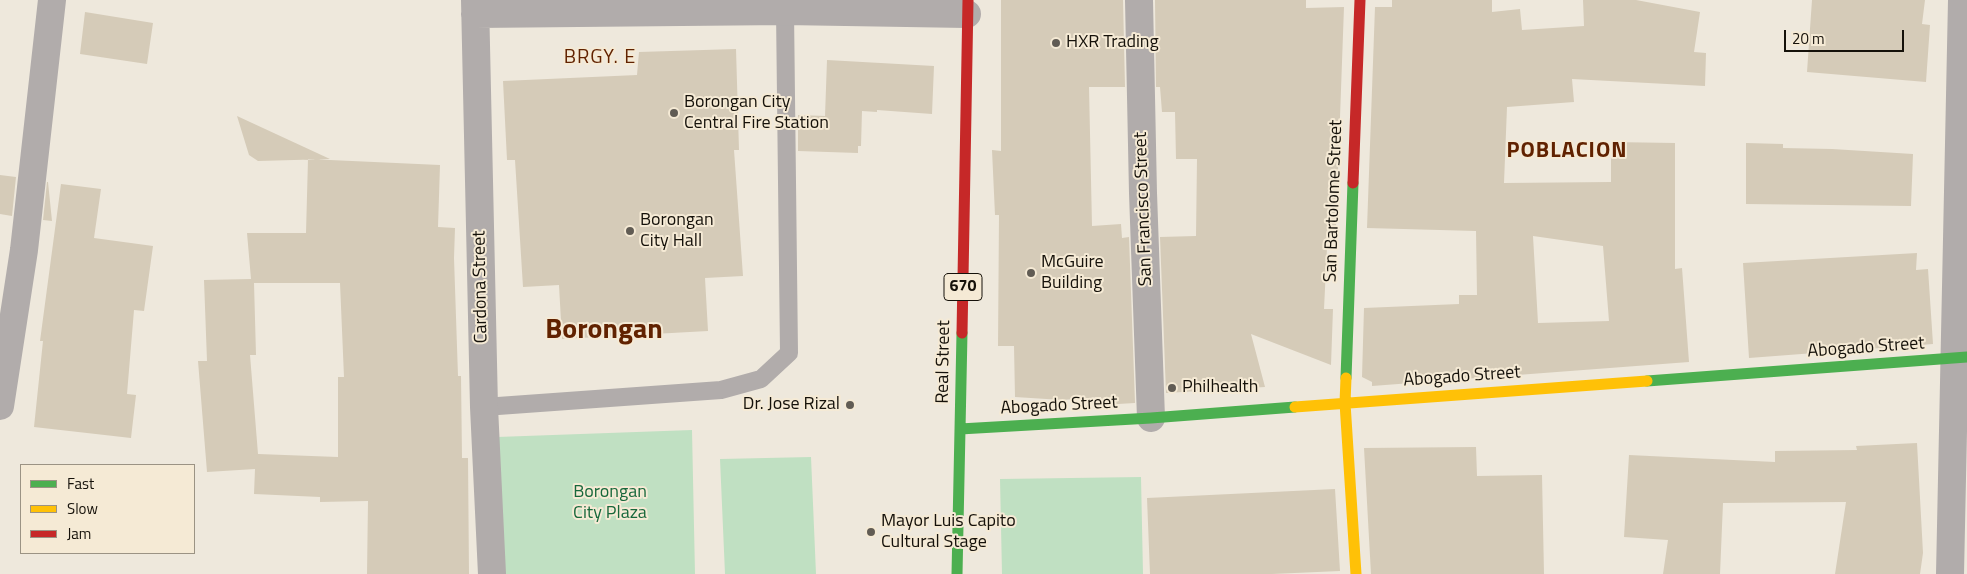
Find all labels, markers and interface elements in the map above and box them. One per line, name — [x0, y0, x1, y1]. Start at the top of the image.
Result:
scale bar — [1787, 20, 1907, 52]
text: 20 m — [1792, 27, 1825, 50]
place label: HXR Trading — [1066, 32, 1159, 54]
marker: HXR Trading — [1050, 37, 1062, 49]
district label: BRGY. E — [563, 46, 637, 70]
place label: Borongan City Central Fire Station — [684, 92, 829, 134]
marker: Borongan City Central Fire Station — [668, 107, 680, 119]
street label: San Bartolome Street — [1320, 119, 1348, 283]
street label: San Francisco Street — [1131, 132, 1157, 286]
district label: POBLACION — [1505, 139, 1629, 165]
place label: Borongan City Hall — [640, 210, 714, 252]
marker: Borongan City Hall — [624, 225, 636, 237]
street label: Cardona Street — [469, 230, 493, 344]
place label: McGuire Building — [1041, 252, 1104, 294]
marker: McGuire Building — [1025, 267, 1037, 279]
road number: 670 — [944, 274, 982, 300]
district label: Borongan — [545, 314, 663, 348]
street label: Real Street — [932, 320, 956, 404]
street label: Abogado Street — [1807, 333, 1925, 363]
street label: Abogado Street — [1403, 362, 1521, 392]
place label: Philhealth — [1182, 377, 1258, 399]
marker: Philhealth — [1166, 382, 1178, 394]
street label: Abogado Street — [1000, 392, 1118, 420]
place label: Dr. Jose Rizal — [743, 394, 840, 416]
marker: Dr. Jose Rizal — [844, 399, 856, 411]
legend — [20, 464, 195, 554]
text: Fast — [67, 472, 94, 495]
park label: Borongan City Plaza — [573, 482, 647, 524]
text: Slow — [67, 497, 98, 520]
place label: Mayor Luis Capito Cultural Stage — [881, 511, 1016, 554]
text: Jam — [67, 522, 91, 545]
marker: Mayor Luis Capito Cultural Stage — [865, 526, 877, 538]

